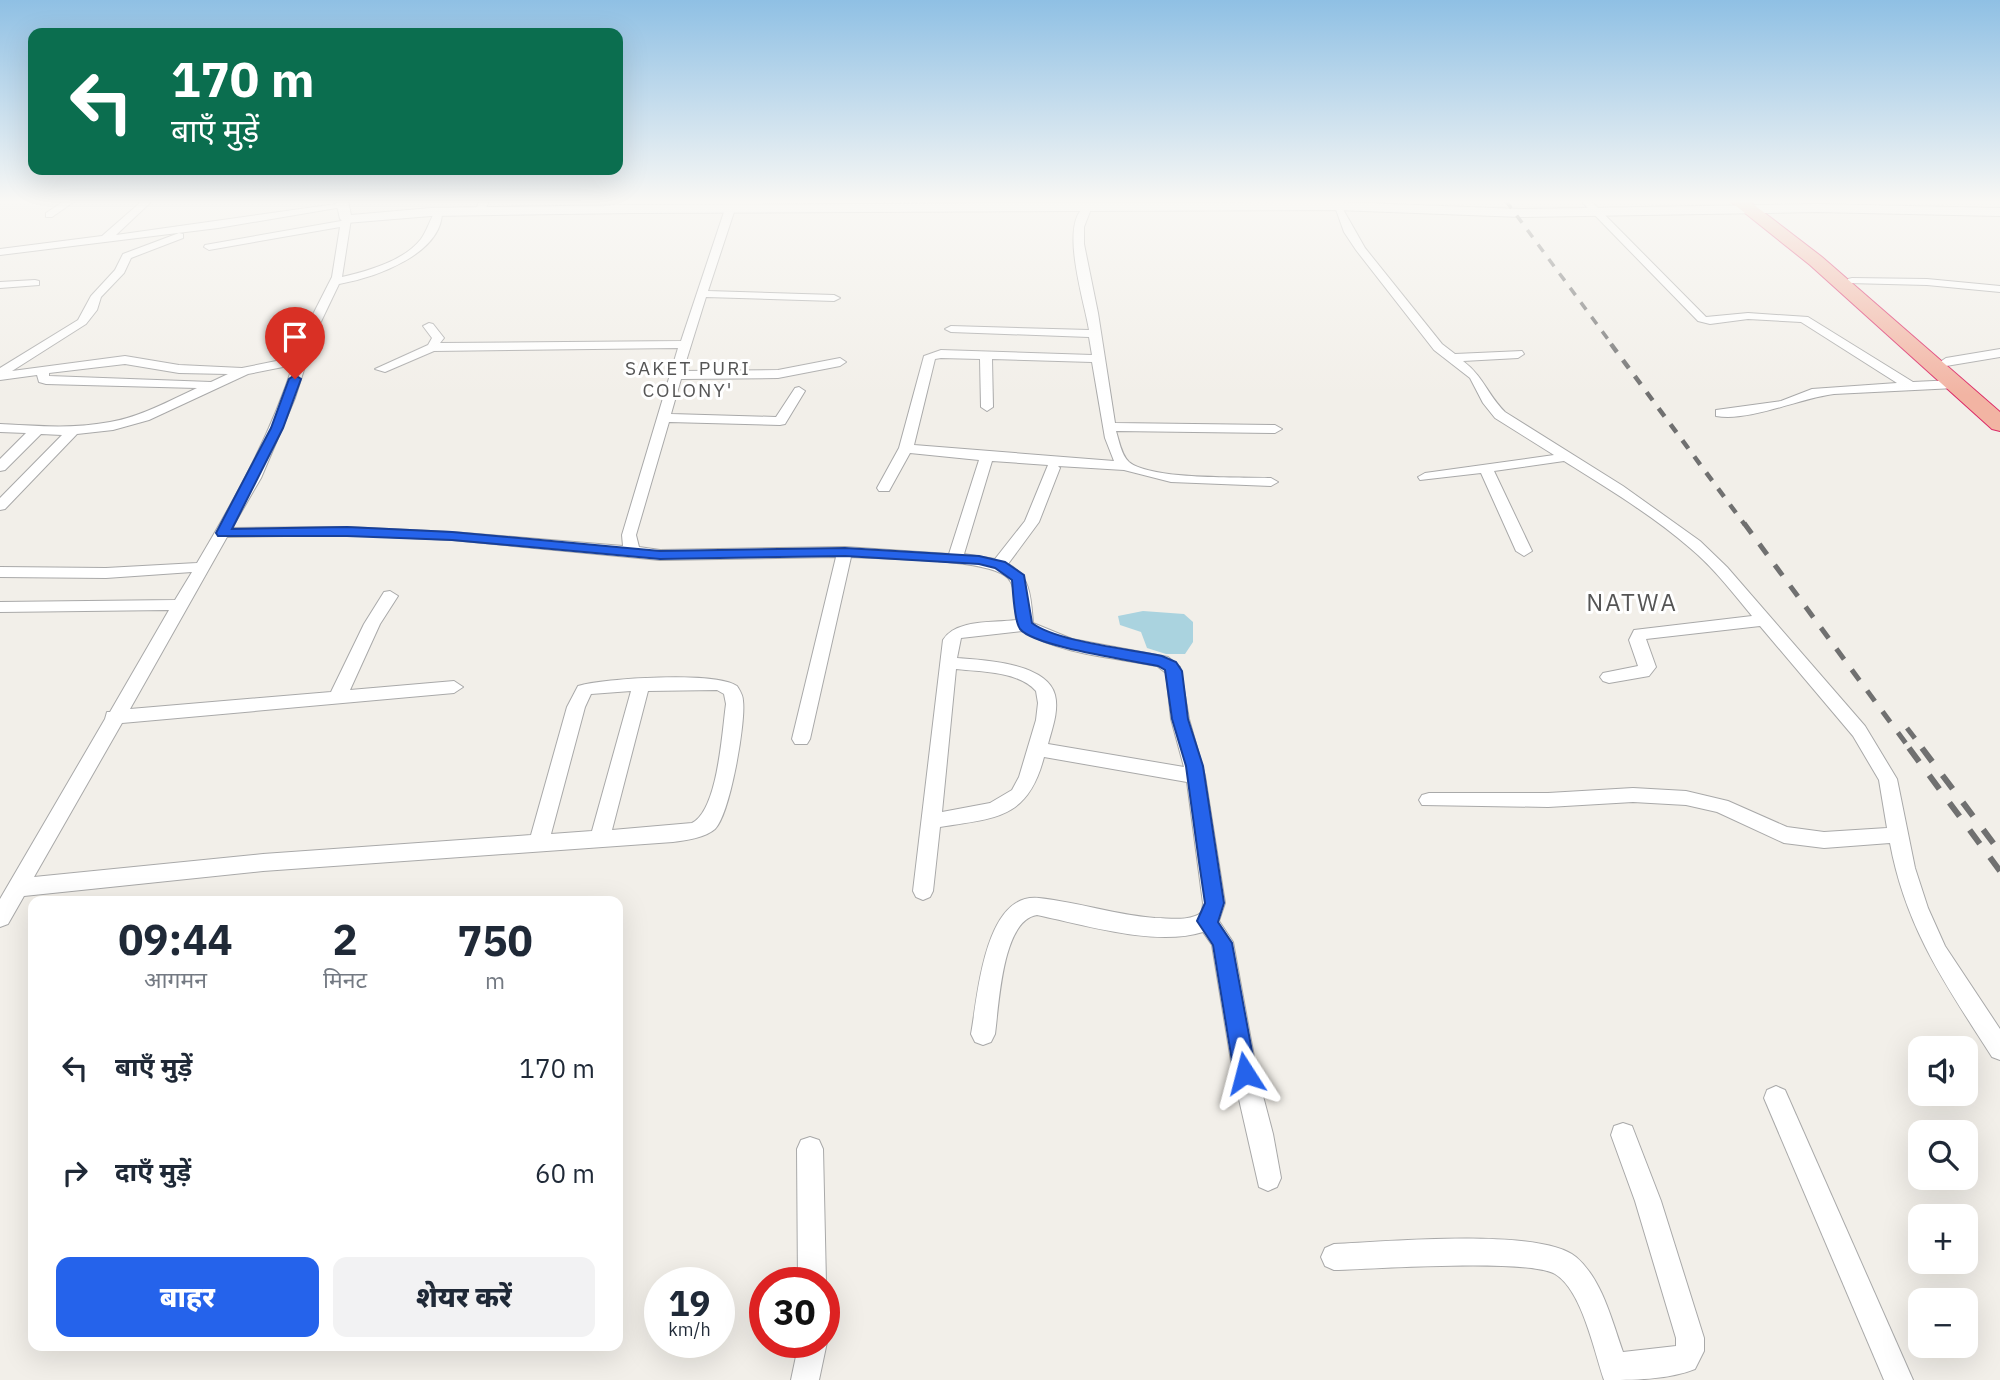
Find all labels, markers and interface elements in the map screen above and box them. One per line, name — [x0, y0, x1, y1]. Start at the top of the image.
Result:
text: 170 m — [171, 47, 315, 110]
icon: left — [56, 56, 147, 147]
text: बाएँ मुड़ें — [171, 109, 259, 151]
pin — [265, 307, 325, 379]
icon: arrive — [276, 318, 314, 356]
district label: SAKET PURI COLONY' — [625, 356, 751, 402]
district label: NATWA — [1586, 586, 1678, 618]
text: 09:44 — [118, 912, 233, 967]
text: 2 — [332, 912, 358, 967]
text: 750 — [457, 913, 533, 968]
text: आगमन — [144, 964, 207, 994]
text: मिनट — [323, 964, 367, 994]
text: m — [485, 965, 505, 995]
position arrow — [1208, 1036, 1282, 1110]
map controls — [1908, 1036, 1978, 1358]
button: sound — [1908, 1036, 1978, 1106]
icon: left — [56, 1049, 94, 1087]
text: बाएँ मुड़ें — [115, 1049, 192, 1083]
text: 170 m — [519, 1051, 595, 1085]
button: search — [1908, 1120, 1978, 1190]
icon: right — [56, 1154, 94, 1192]
text: दाएँ मुड़ें — [115, 1154, 191, 1188]
text: 60 m — [535, 1156, 595, 1190]
button: + — [1908, 1204, 1978, 1274]
button: बाहर — [56, 1257, 319, 1337]
button: शेयर करें — [333, 1257, 595, 1337]
speed limit sign: 30 — [749, 1267, 840, 1358]
text: 19 — [668, 1280, 711, 1326]
button: − — [1908, 1288, 1978, 1358]
text: km/h — [668, 1318, 711, 1341]

